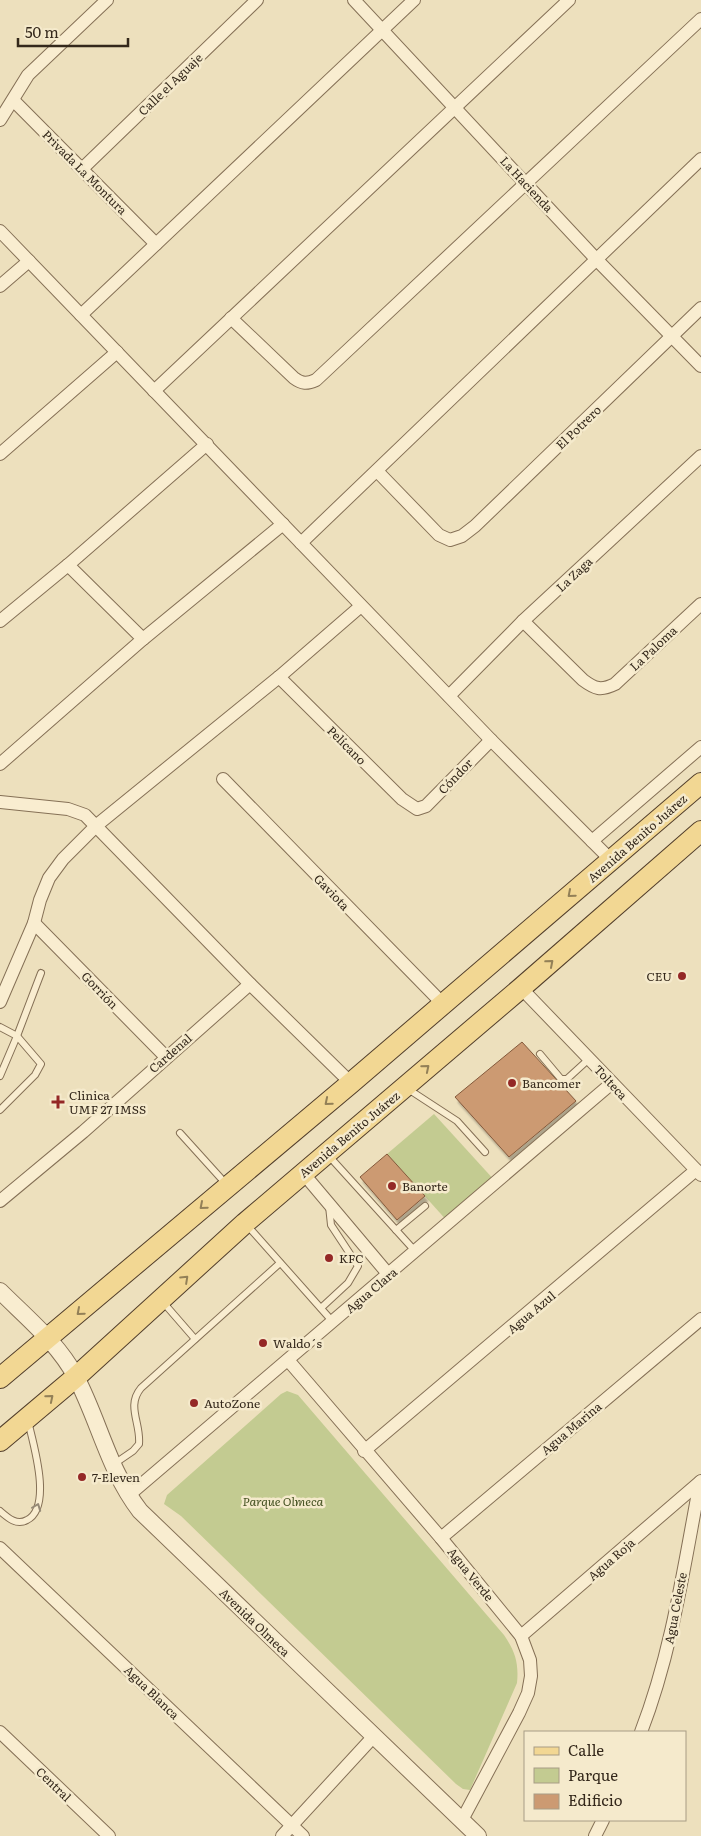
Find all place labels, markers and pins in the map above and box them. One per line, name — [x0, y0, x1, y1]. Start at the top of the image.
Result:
place label: CEU — [646, 967, 672, 985]
marker: CEU — [676, 970, 688, 982]
place label: Bancomer — [522, 1074, 581, 1092]
marker: Bancomer — [506, 1077, 518, 1089]
place label: Clinica UMF 27 IMSS — [69, 1086, 146, 1118]
marker: Clinica UMF 27 IMSS — [51, 1095, 65, 1109]
place label: Banorte — [402, 1177, 448, 1195]
marker: Banorte — [386, 1180, 398, 1192]
place label: KFC — [339, 1249, 364, 1267]
marker: KFC — [323, 1252, 335, 1264]
place label: Waldo´s — [273, 1334, 323, 1352]
marker: Waldo´s — [257, 1337, 269, 1349]
place label: AutoZone — [204, 1394, 260, 1412]
marker: AutoZone — [188, 1397, 200, 1409]
place label: 7-Eleven — [92, 1468, 140, 1486]
marker: 7-Eleven — [76, 1471, 88, 1483]

